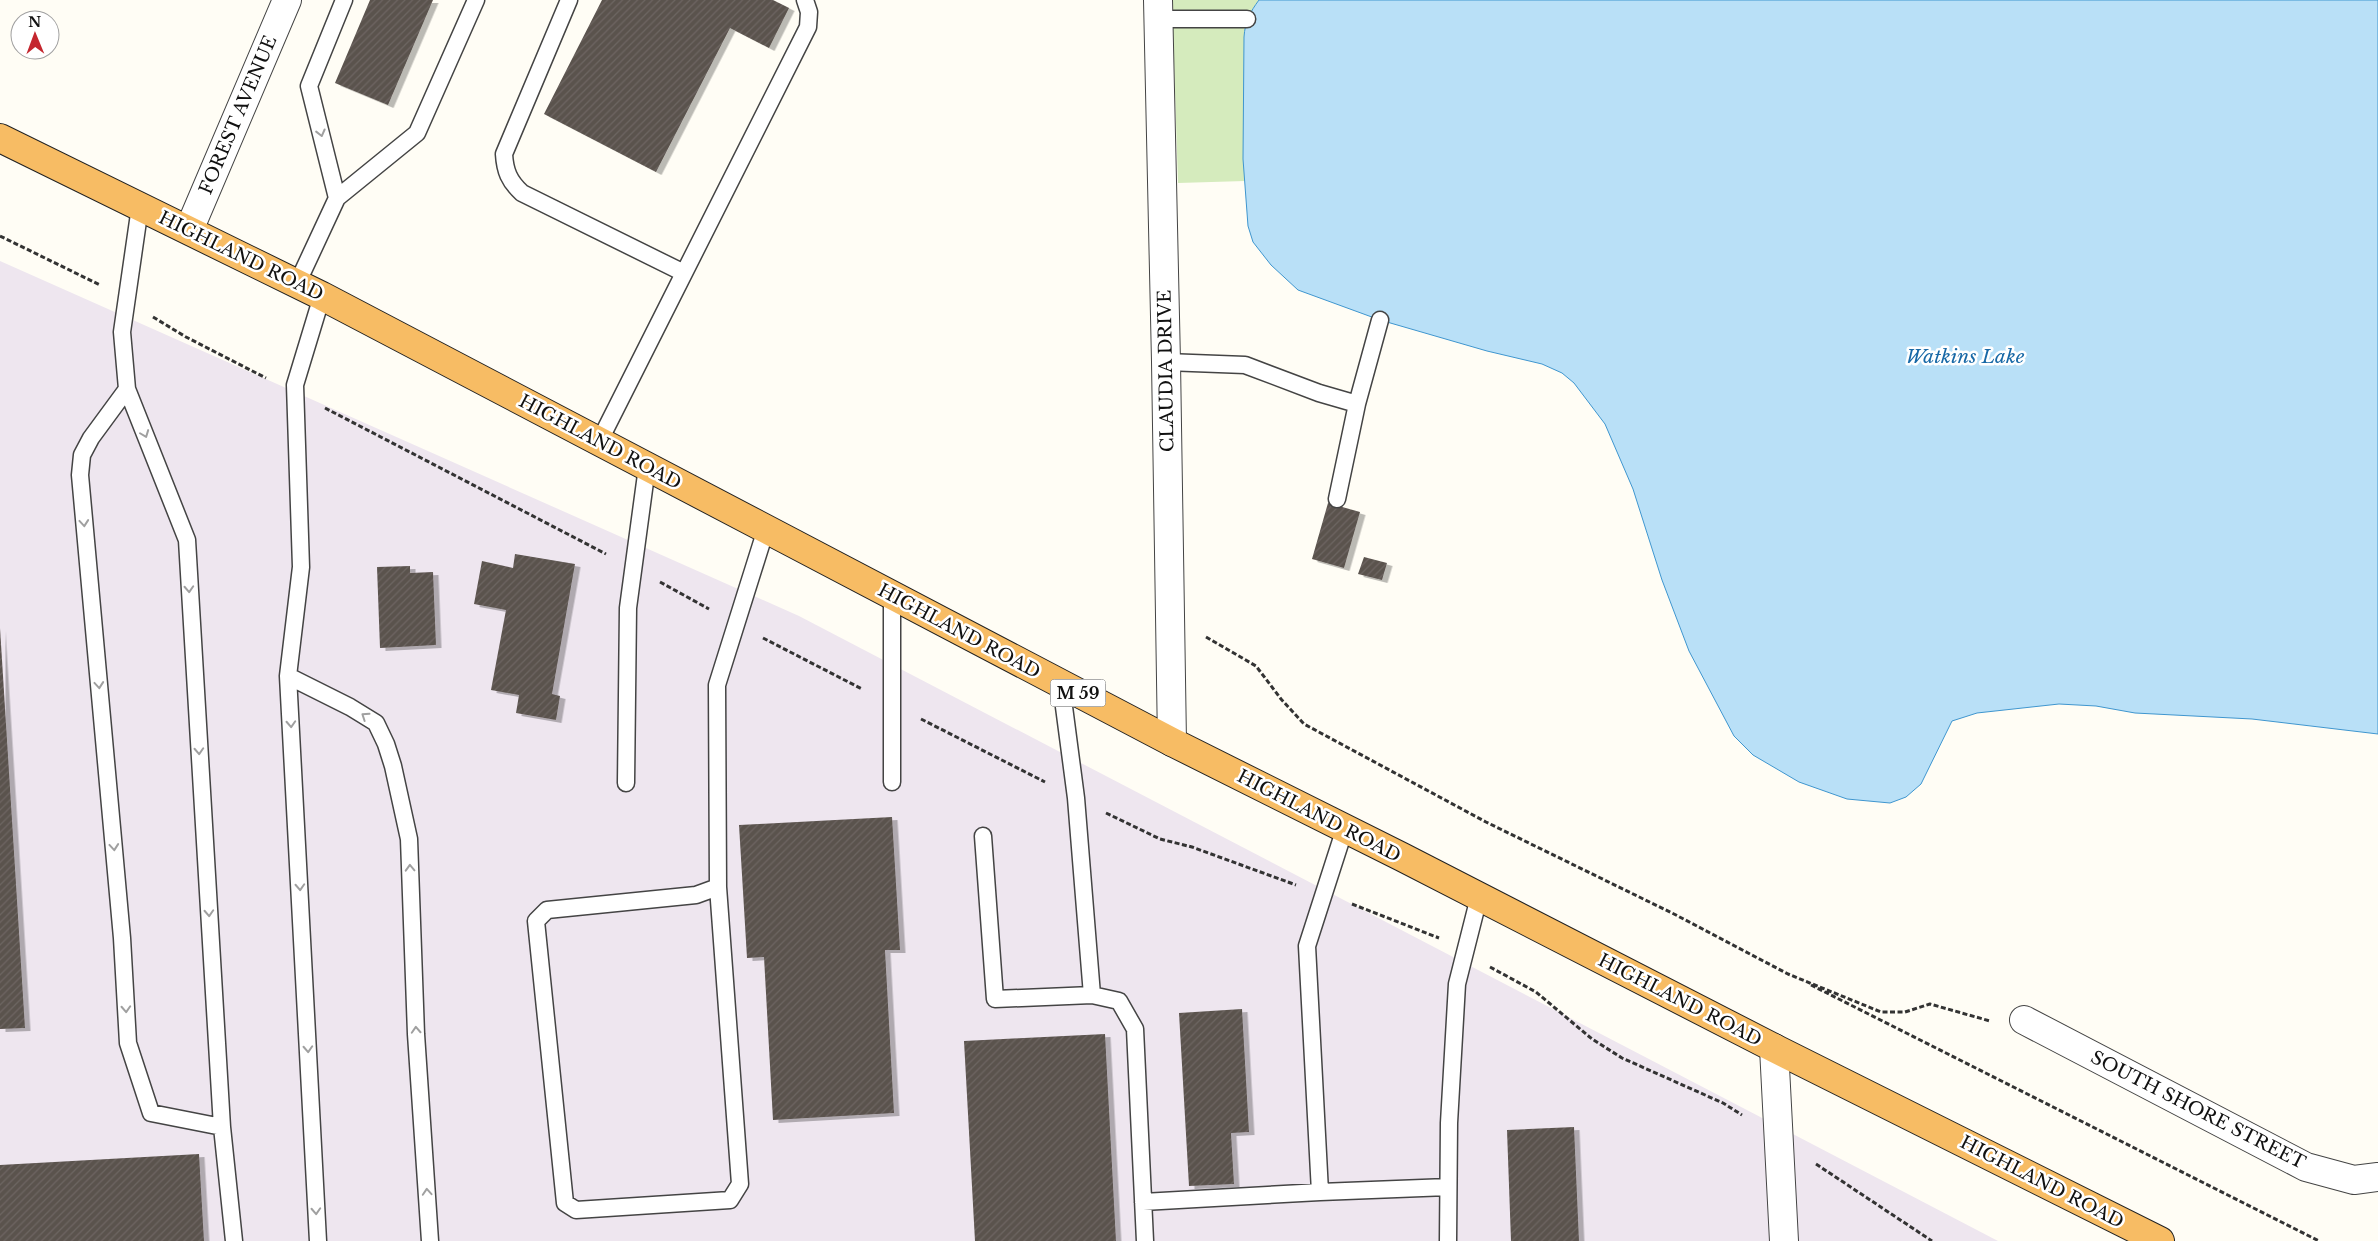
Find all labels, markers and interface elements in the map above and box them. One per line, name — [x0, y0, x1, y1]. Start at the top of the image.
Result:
north arrow — [10, 10, 60, 60]
text: N — [28, 13, 42, 31]
street label: FOREST AVENUE — [195, 32, 281, 198]
one-way arrow — [315, 129, 326, 138]
street label: HIGHLAND ROAD — [155, 207, 327, 305]
street label: CLAUDIA DRIVE — [1154, 290, 1178, 452]
water label: Watkins Lake — [1906, 345, 2025, 368]
street label: HIGHLAND ROAD — [515, 390, 685, 494]
one-way arrow — [139, 429, 149, 438]
one-way arrow — [79, 520, 90, 528]
street label: HIGHLAND ROAD — [874, 579, 1044, 683]
one-way arrow — [184, 585, 195, 593]
road number: M 59 — [1050, 680, 1106, 706]
one-way arrow — [93, 681, 104, 689]
one-way arrow — [361, 713, 370, 723]
one-way arrow — [286, 721, 297, 729]
one-way arrow — [194, 747, 205, 755]
street label: HIGHLAND ROAD — [1234, 765, 1404, 867]
one-way arrow — [108, 843, 119, 851]
one-way arrow — [405, 864, 415, 872]
one-way arrow — [295, 883, 306, 891]
one-way arrow — [203, 909, 214, 917]
street label: HIGHLAND ROAD — [1595, 949, 1765, 1051]
one-way arrow — [120, 1005, 131, 1013]
one-way arrow — [411, 1026, 422, 1034]
one-way arrow — [303, 1045, 314, 1053]
street label: SOUTH SHORE STREET — [2087, 1046, 2310, 1174]
street label: HIGHLAND ROAD — [1957, 1131, 2127, 1233]
one-way arrow — [422, 1188, 433, 1196]
one-way arrow — [311, 1208, 322, 1216]

